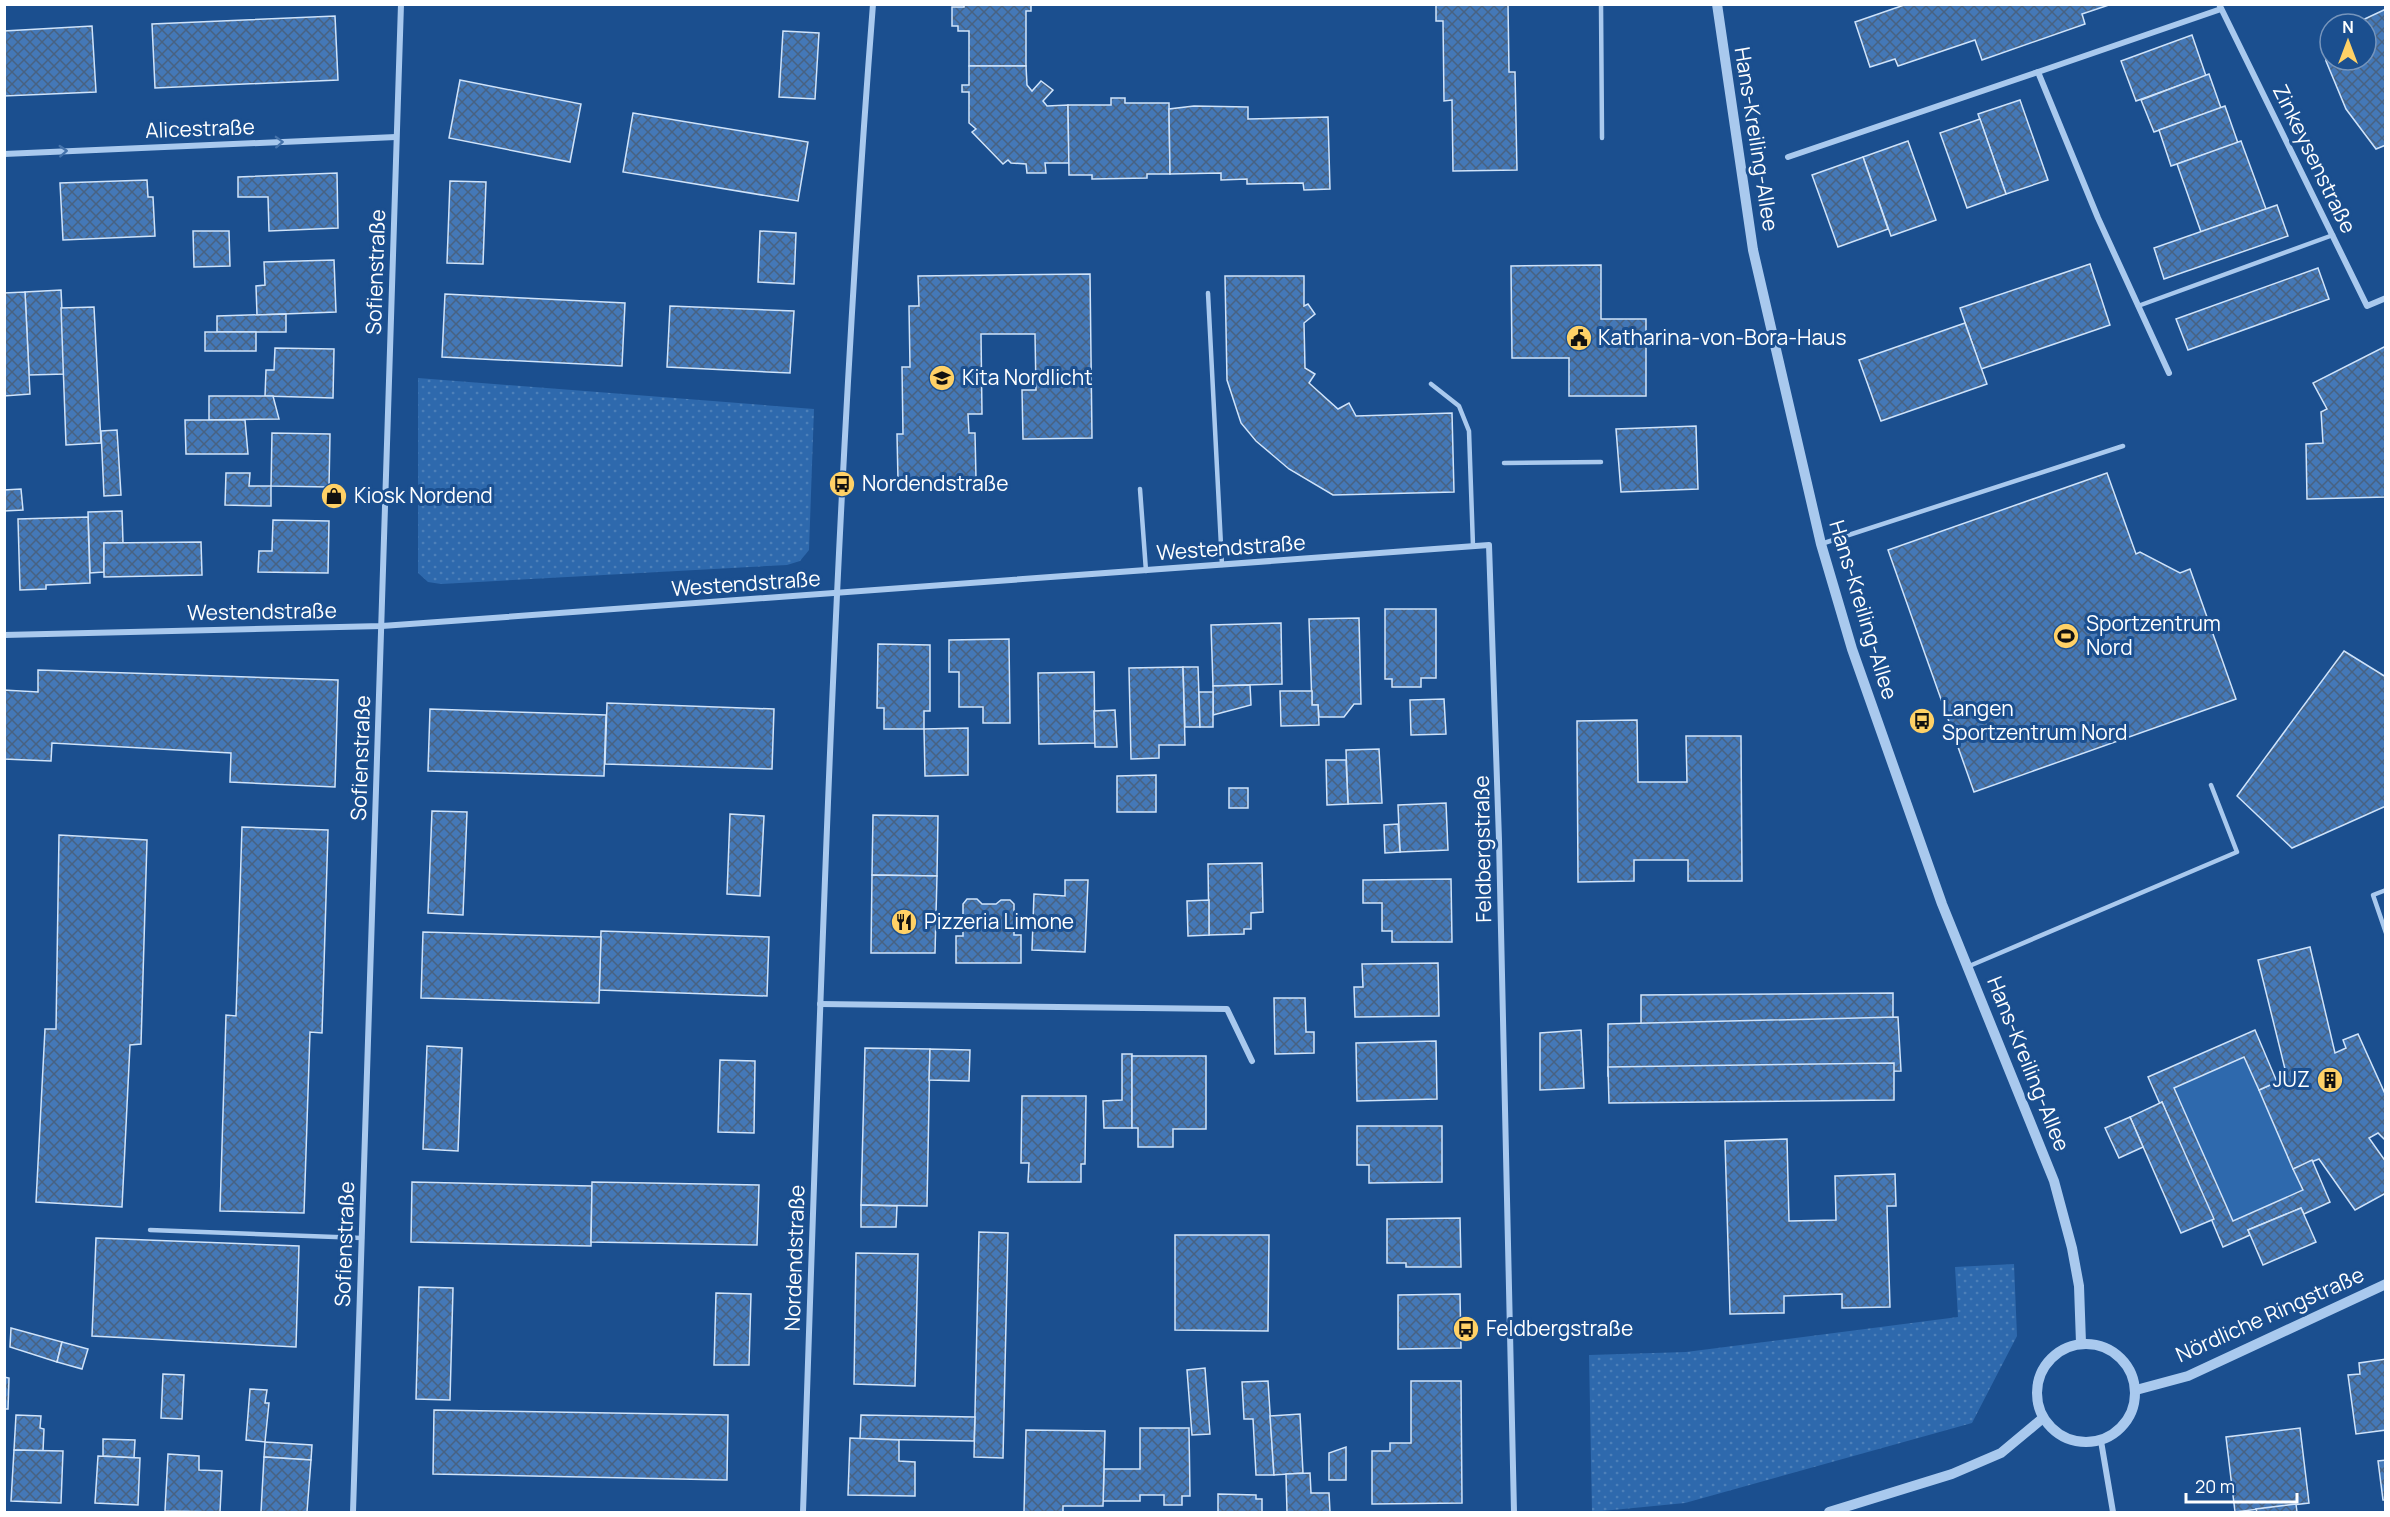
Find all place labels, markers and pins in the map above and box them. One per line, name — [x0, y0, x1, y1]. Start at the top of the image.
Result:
public building icon: Katharina-von-Bora-Haus — [1564, 323, 1594, 353]
place label: Katharina-von-Bora-Haus — [1598, 323, 1847, 351]
school or university icon: Kita Nordlicht — [927, 363, 957, 393]
place label: Kita Nordlicht — [962, 363, 1093, 391]
bus stop icon: Nordendstraße — [827, 469, 857, 499]
place label: Nordendstraße — [862, 469, 1009, 497]
shop icon: Kiosk Nordend — [319, 481, 349, 511]
place label: Kiosk Nordend — [354, 481, 493, 509]
place label: Sportzentrum Nord — [2086, 609, 2221, 661]
sports icon: Sportzentrum Nord — [2051, 621, 2081, 651]
place label: Langen Sportzentrum Nord — [1942, 694, 2128, 746]
bus stop icon: Langen Sportzentrum Nord — [1907, 706, 1937, 736]
restaurant icon: Pizzeria Limone — [889, 907, 919, 937]
place label: Pizzeria Limone — [924, 907, 1074, 935]
place label: JUZ — [2273, 1065, 2310, 1093]
building icon: JUZ — [2315, 1065, 2345, 1095]
bus stop icon: Feldbergstraße — [1451, 1314, 1481, 1344]
place label: Feldbergstraße — [1486, 1314, 1633, 1342]

